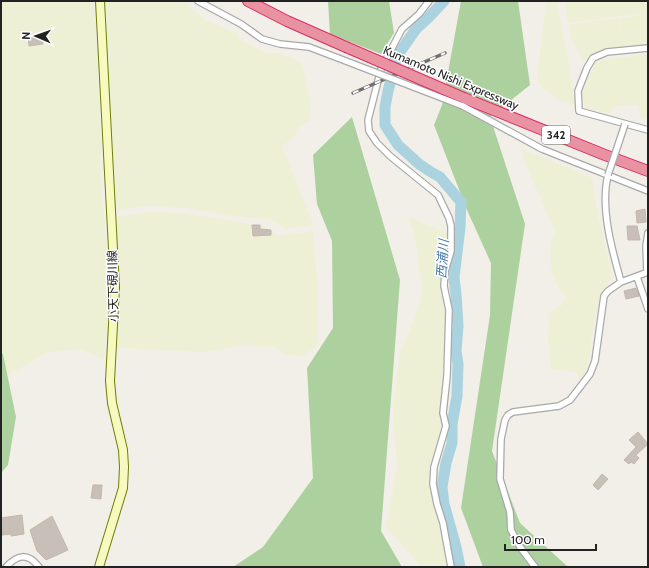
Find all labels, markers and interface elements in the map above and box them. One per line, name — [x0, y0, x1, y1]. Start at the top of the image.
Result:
north arrow — [16, 16, 56, 56]
text: N — [19, 32, 33, 40]
street label: Kumamoto Nishi Expressway — [381, 42, 521, 113]
road number: 342 — [542, 126, 570, 144]
water label: 西浦川 — [433, 237, 451, 279]
street label: 小天下硯川線 — [104, 250, 121, 322]
scale bar — [505, 526, 596, 552]
text: 100 m — [511, 532, 545, 547]

